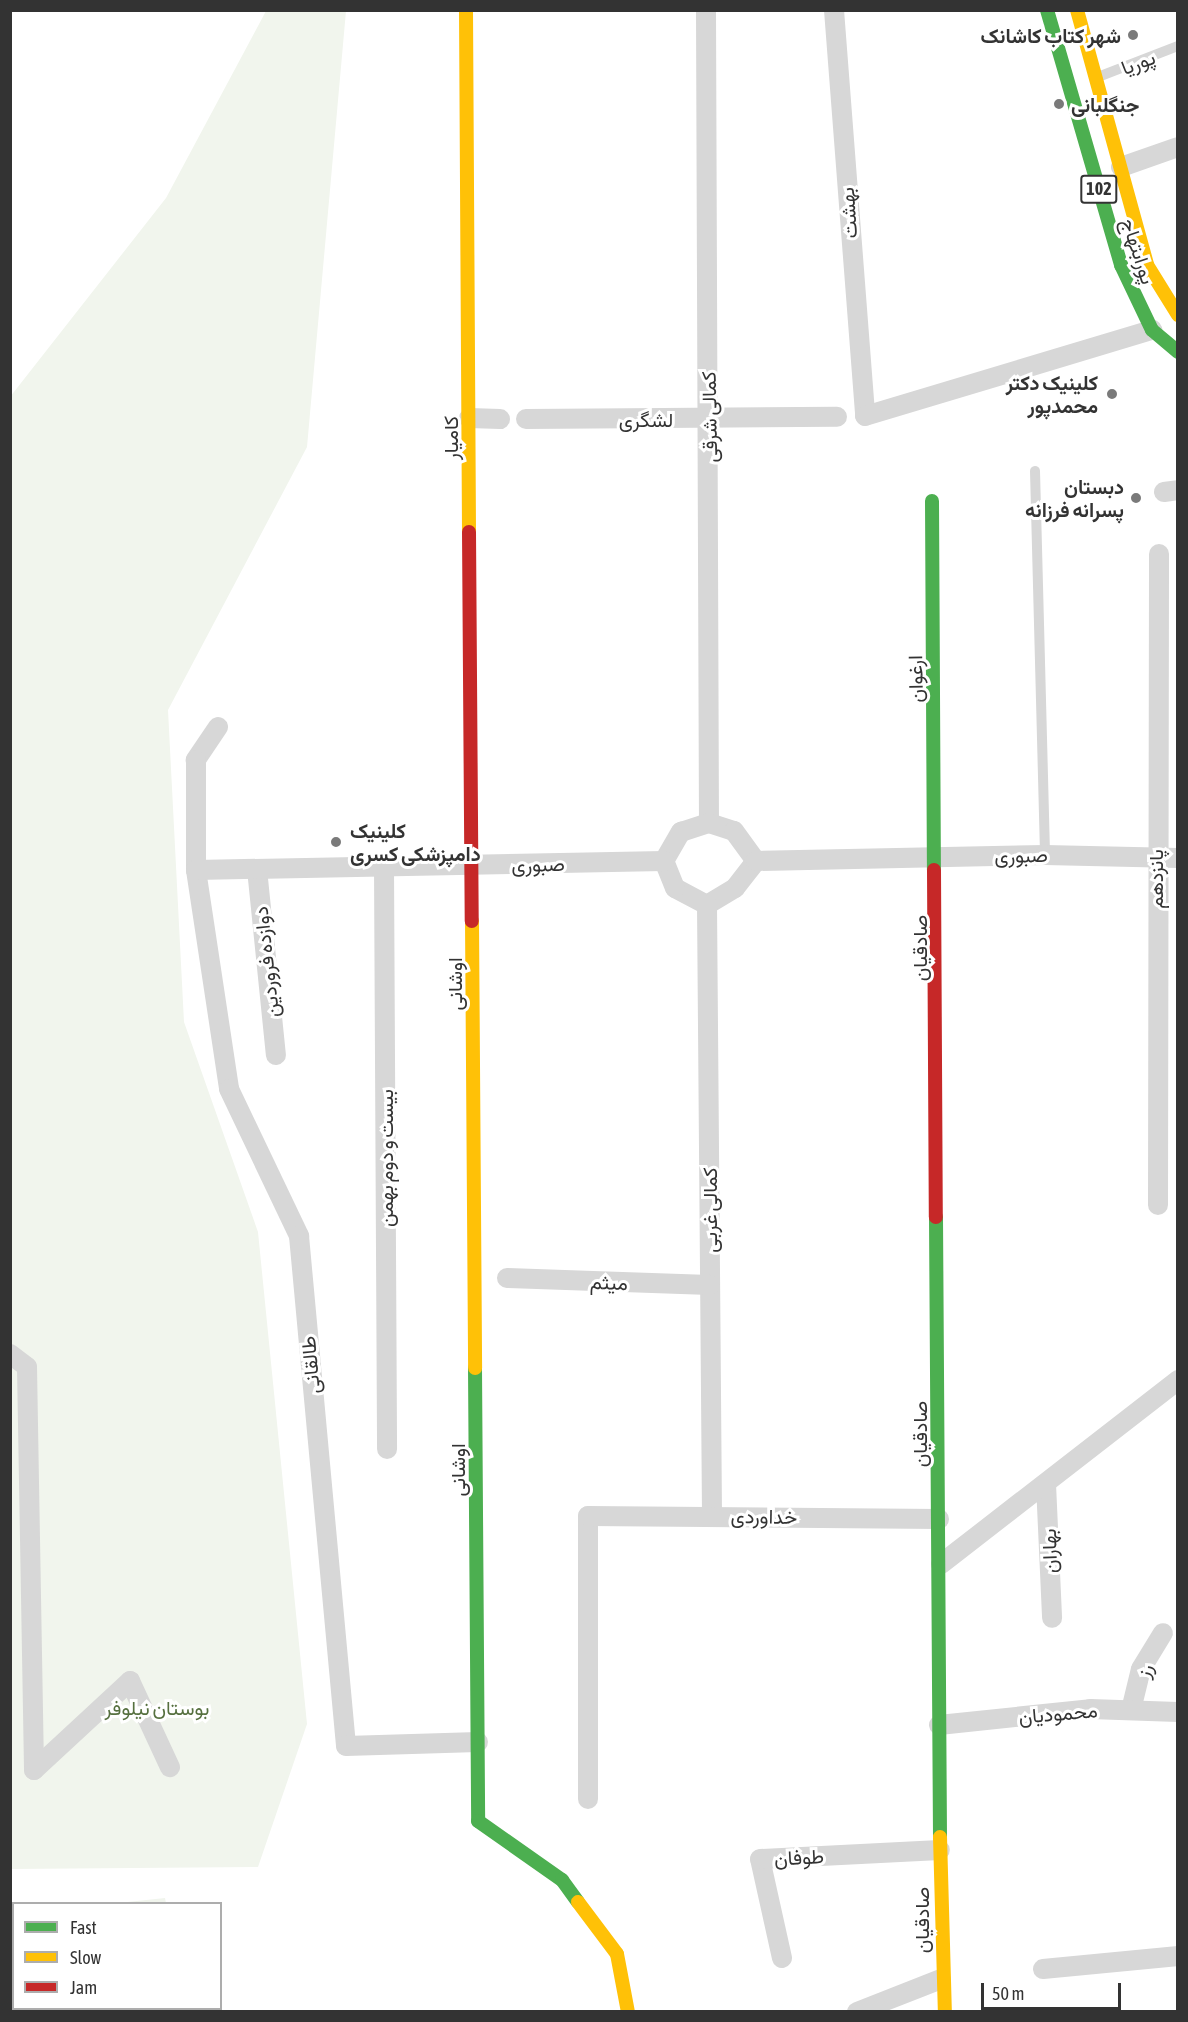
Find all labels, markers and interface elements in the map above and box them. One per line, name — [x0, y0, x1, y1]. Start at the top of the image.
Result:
place label: شهر کتاب کاشانک — [981, 23, 1121, 47]
marker: شهر کتاب کاشانک — [1126, 28, 1140, 42]
street label: پوریا — [1118, 45, 1158, 79]
place label: جنگلبانی — [1071, 92, 1139, 116]
marker: جنگلبانی — [1052, 97, 1066, 111]
road number: 102 — [1080, 174, 1118, 204]
street label: بهشت — [834, 187, 862, 239]
street label: پورابتهاج — [1117, 215, 1161, 287]
street label: کمالی شرقی — [696, 371, 722, 463]
place label: کلینیک دکتر محمدپور — [1006, 371, 1098, 418]
marker: کلینیک دکتر محمدپور — [1103, 385, 1121, 403]
street label: لشگری — [619, 407, 673, 431]
street label: کامیار — [438, 416, 462, 460]
place label: دبستان پسرانه فرزانه — [1025, 474, 1124, 521]
marker: دبستان پسرانه فرزانه — [1129, 491, 1143, 505]
street label: ارغوان — [903, 655, 927, 703]
place label: کلینیک دامپزشکی کسری — [350, 819, 481, 866]
marker: کلینیک دامپزشکی کسری — [327, 833, 345, 851]
street label: صبوری — [994, 843, 1048, 867]
street label: پانزدهم — [1143, 849, 1167, 909]
street label: صبوری — [511, 852, 565, 876]
street label: دوازده فروردین — [248, 905, 284, 1019]
street label: صادقیان — [907, 915, 931, 981]
street label: اوشانی — [442, 957, 466, 1011]
street label: بیست و دوم بهمن — [373, 1089, 397, 1227]
street label: کمالی غربی — [697, 1167, 721, 1253]
street label: میثم — [590, 1269, 628, 1295]
street label: طالقانی — [296, 1335, 324, 1395]
street label: صادقیان — [907, 1401, 931, 1467]
street label: اوشانی — [445, 1443, 469, 1497]
street label: خداوردی — [731, 1503, 797, 1529]
street label: بهاران — [1036, 1528, 1062, 1574]
street label: رز — [1130, 1659, 1158, 1681]
park label: بوستان نیلوفر — [105, 1695, 209, 1719]
street label: محمودیان — [1017, 1698, 1099, 1728]
street label: طوفان — [773, 1844, 825, 1870]
street label: صادقیان — [909, 1887, 933, 1953]
legend — [12, 1902, 222, 2010]
text: Fast — [70, 1917, 97, 1938]
text: Slow — [70, 1947, 101, 1968]
scale bar — [984, 1971, 1124, 2009]
text: Jam — [70, 1977, 97, 1998]
text: 50 m — [992, 1983, 1024, 2004]

